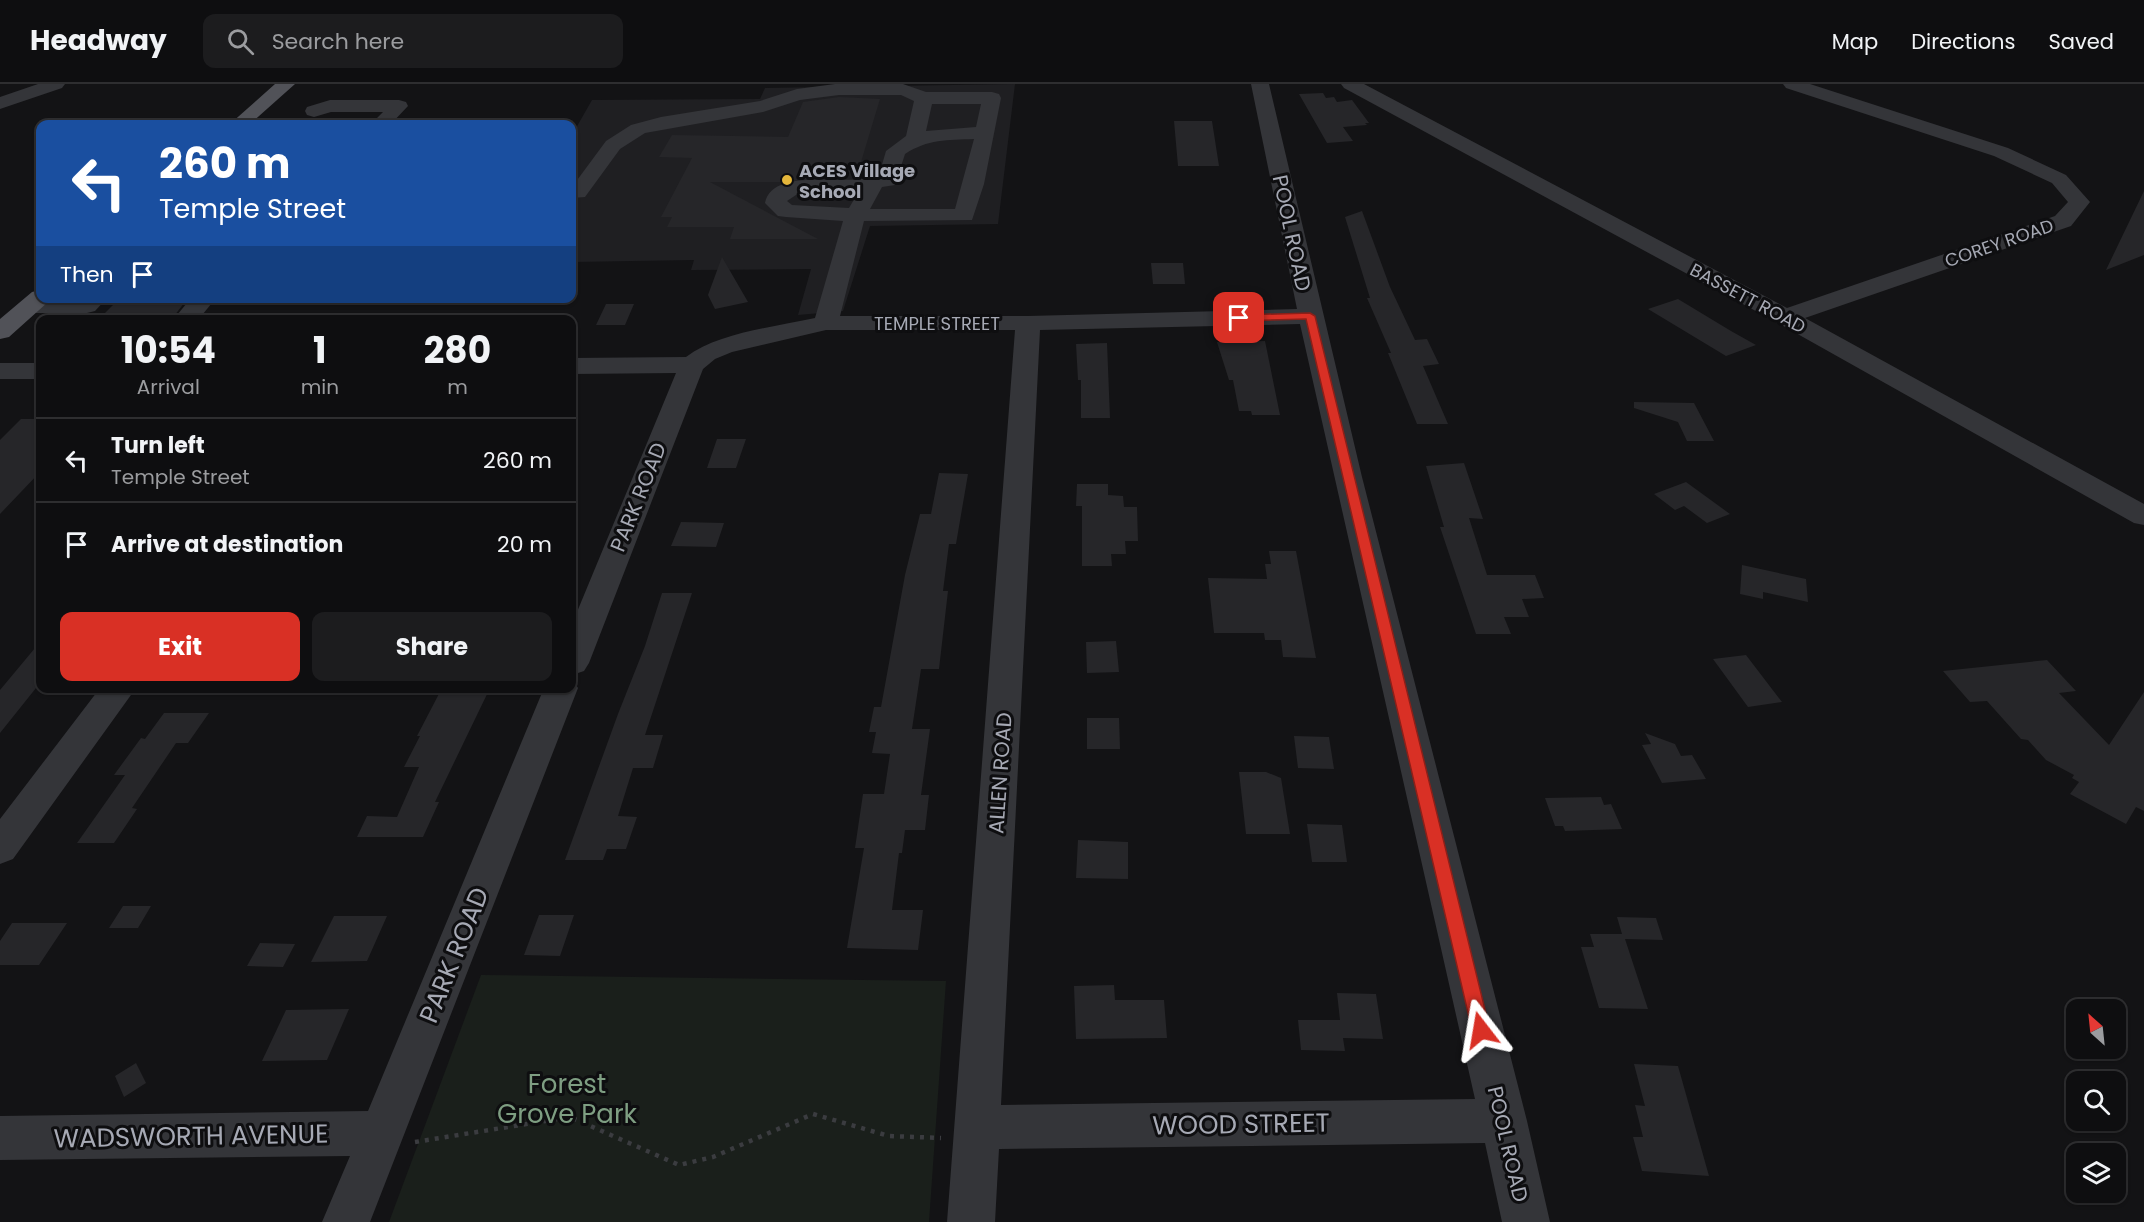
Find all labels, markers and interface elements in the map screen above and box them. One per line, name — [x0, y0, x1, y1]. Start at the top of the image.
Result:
search box — [203, 14, 623, 68]
text: Headway — [30, 21, 167, 60]
icon: search — [224, 25, 257, 58]
text: Search here — [272, 26, 404, 57]
text: Map — [1832, 27, 1878, 56]
text: Directions — [1911, 27, 2015, 56]
text: Saved — [2048, 27, 2114, 56]
text: 260 m — [159, 134, 291, 193]
icon: left — [60, 144, 138, 222]
place label: ACES Village School — [799, 158, 915, 204]
street label: POOL ROAD — [1266, 172, 1318, 294]
marker: ACES Village School — [780, 173, 794, 187]
text: Temple Street — [159, 190, 346, 227]
street label: COREY ROAD — [1941, 213, 2057, 273]
street label: BASSETT ROAD — [1686, 257, 1810, 339]
icon: arrive — [126, 258, 159, 291]
text: Then — [60, 259, 114, 290]
pin — [1213, 292, 1264, 343]
icon: arrive — [1222, 301, 1255, 334]
street label: TEMPLE STREET — [874, 311, 1000, 336]
text: 10:54 — [121, 325, 216, 376]
text: 1 — [313, 325, 327, 376]
text: 280 — [424, 325, 491, 376]
text: Arrival — [137, 373, 200, 401]
text: min — [301, 373, 339, 401]
text: m — [447, 373, 468, 401]
text: Turn left — [111, 430, 205, 461]
street label: PARK ROAD — [603, 438, 673, 556]
icon: left — [60, 444, 93, 477]
text: 260 m — [483, 445, 552, 476]
text: Temple Street — [111, 463, 250, 491]
icon: arrive — [60, 528, 93, 561]
text: Arrive at destination — [111, 529, 343, 560]
text: 20 m — [497, 529, 552, 560]
button: Exit — [60, 612, 300, 681]
button: Share — [312, 612, 552, 681]
street label: ALLEN ROAD — [981, 711, 1019, 835]
street label: PARK ROAD — [411, 882, 497, 1028]
position arrow — [1449, 998, 1513, 1062]
north arrow — [2066, 999, 2126, 1059]
map controls — [2066, 999, 2126, 1203]
park label: Forest Grove Park — [497, 1066, 638, 1132]
button: search — [2066, 1071, 2126, 1131]
street label: POOL ROAD — [1481, 1083, 1535, 1205]
street label: WOOD STREET — [1152, 1104, 1330, 1144]
street label: WADSWORTH AVENUE — [53, 1116, 329, 1156]
button: layers — [2066, 1143, 2126, 1203]

